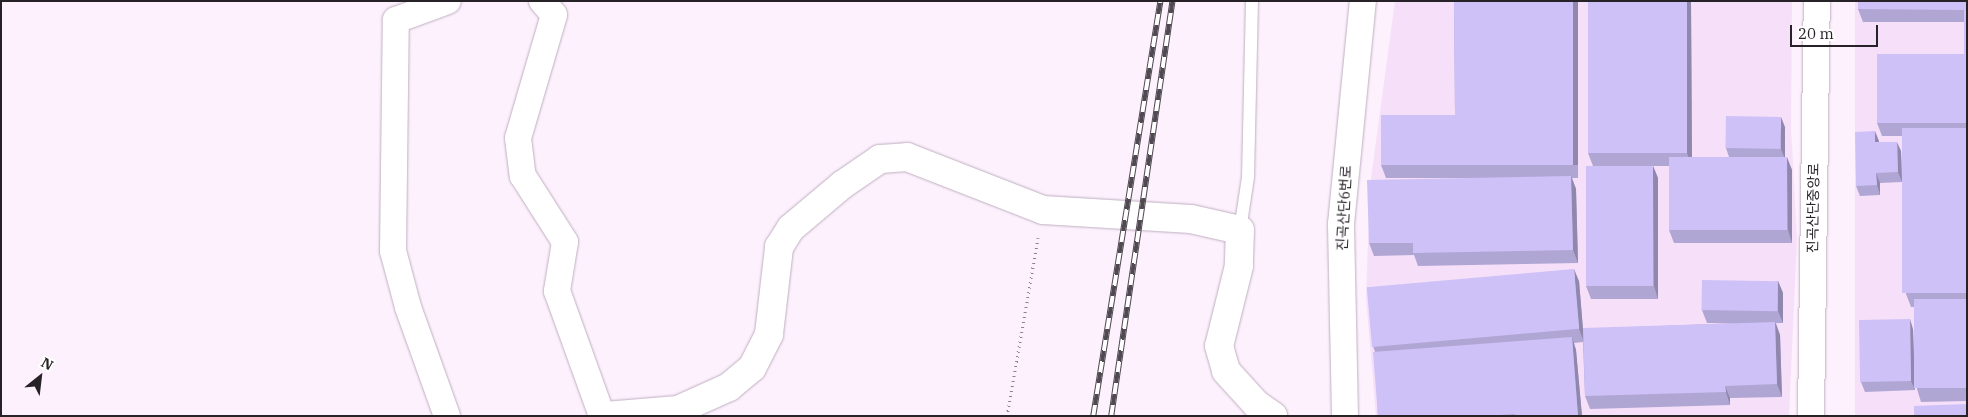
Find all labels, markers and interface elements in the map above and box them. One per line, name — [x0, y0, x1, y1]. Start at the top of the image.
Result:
scale bar — [1793, 15, 1880, 47]
text: 20 m — [1798, 24, 1834, 43]
street label: 진곡산단중앙로 — [1804, 163, 1822, 253]
street label: 진곡산단6번로 — [1333, 165, 1355, 251]
north arrow — [15, 352, 65, 402]
text: N — [38, 353, 56, 374]

